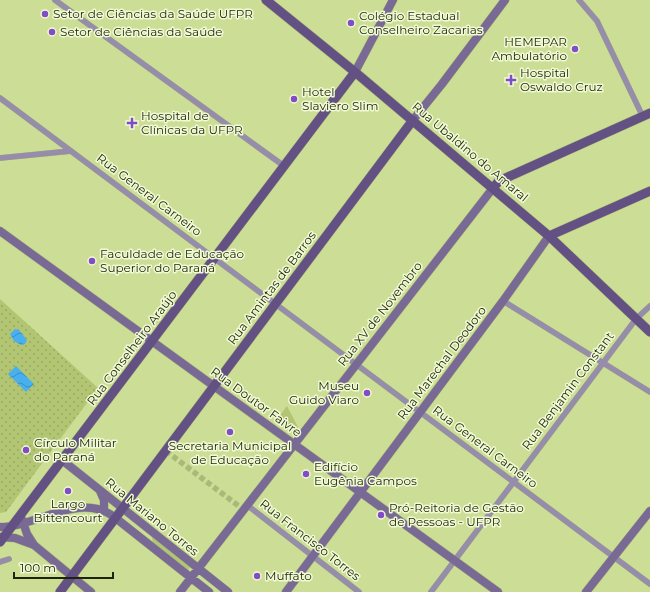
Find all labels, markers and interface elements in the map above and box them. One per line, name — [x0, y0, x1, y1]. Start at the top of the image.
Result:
place label: Setor de Ciências da Saúde UFPR — [53, 6, 253, 21]
place label: Colégio Estadual Conselheiro Zacarias — [359, 8, 483, 37]
marker: Setor de Ciências da Saúde UFPR — [40, 9, 50, 19]
marker: Colégio Estadual Conselheiro Zacarias — [346, 18, 356, 28]
place label: Setor de Ciências da Saúde — [60, 24, 223, 39]
marker: Setor de Ciências da Saúde — [47, 27, 57, 37]
place label: HEMEPAR Ambulatório — [492, 34, 567, 63]
marker: HEMEPAR Ambulatório — [570, 44, 580, 54]
place label: Hospital Oswaldo Cruz — [520, 65, 603, 94]
marker: Hospital Oswaldo Cruz — [505, 74, 517, 86]
place label: Hotel Slaviero Slim — [302, 84, 378, 113]
marker: Hotel Slaviero Slim — [289, 94, 299, 104]
street label: Rua Ubaldino do Amaral — [409, 99, 531, 205]
place label: Hospital de Clínicas da UFPR — [141, 108, 243, 137]
marker: Hospital de Clínicas da UFPR — [126, 117, 138, 129]
street label: Rua General Carneiro — [94, 150, 205, 239]
street label: Rua Amintas de Barros — [224, 228, 319, 347]
place label: Faculdade de Educação Superior do Paraná — [100, 246, 244, 275]
marker: Faculdade de Educação Superior do Paraná — [87, 256, 97, 266]
street label: Rua XV de Novembro — [334, 259, 425, 369]
street label: Rua Conselheiro Araújo — [83, 287, 180, 408]
street label: Rua Marechal Deodoro — [394, 303, 489, 422]
street label: Rua Benjamin Constant — [518, 329, 617, 452]
street label: Rua Doutor Faivre — [208, 364, 305, 440]
place label: Museu Guido Viaro — [289, 378, 359, 407]
marker: Museu Guido Viaro — [362, 388, 372, 398]
street label: Rua General Carneiro — [430, 402, 541, 491]
marker: Secretaria Municipal de Educação — [225, 427, 235, 437]
place label: Círculo Militar do Paraná — [34, 435, 117, 464]
place label: Secretaria Municipal de Educação — [169, 438, 291, 467]
marker: Círculo Militar do Paraná — [21, 445, 31, 455]
place label: Edifício Eugênia Campos — [314, 459, 417, 488]
marker: Edifício Eugênia Campos — [301, 469, 311, 479]
street label: Rua Mariano Torres — [103, 474, 202, 559]
marker: Largo Bittencourt — [63, 486, 73, 496]
place label: Largo Bittencourt — [34, 496, 103, 525]
street label: Rua Francisco Torres — [257, 496, 364, 584]
place label: Pró-Reitoria de Gestão de Pessoas - UFPR — [389, 500, 524, 529]
marker: Pró-Reitoria de Gestão de Pessoas - UFPR — [376, 510, 386, 520]
scale bar — [14, 554, 113, 580]
text: 100 m — [20, 560, 56, 575]
place label: Muffato — [265, 568, 312, 583]
marker: Muffato — [252, 571, 262, 581]

